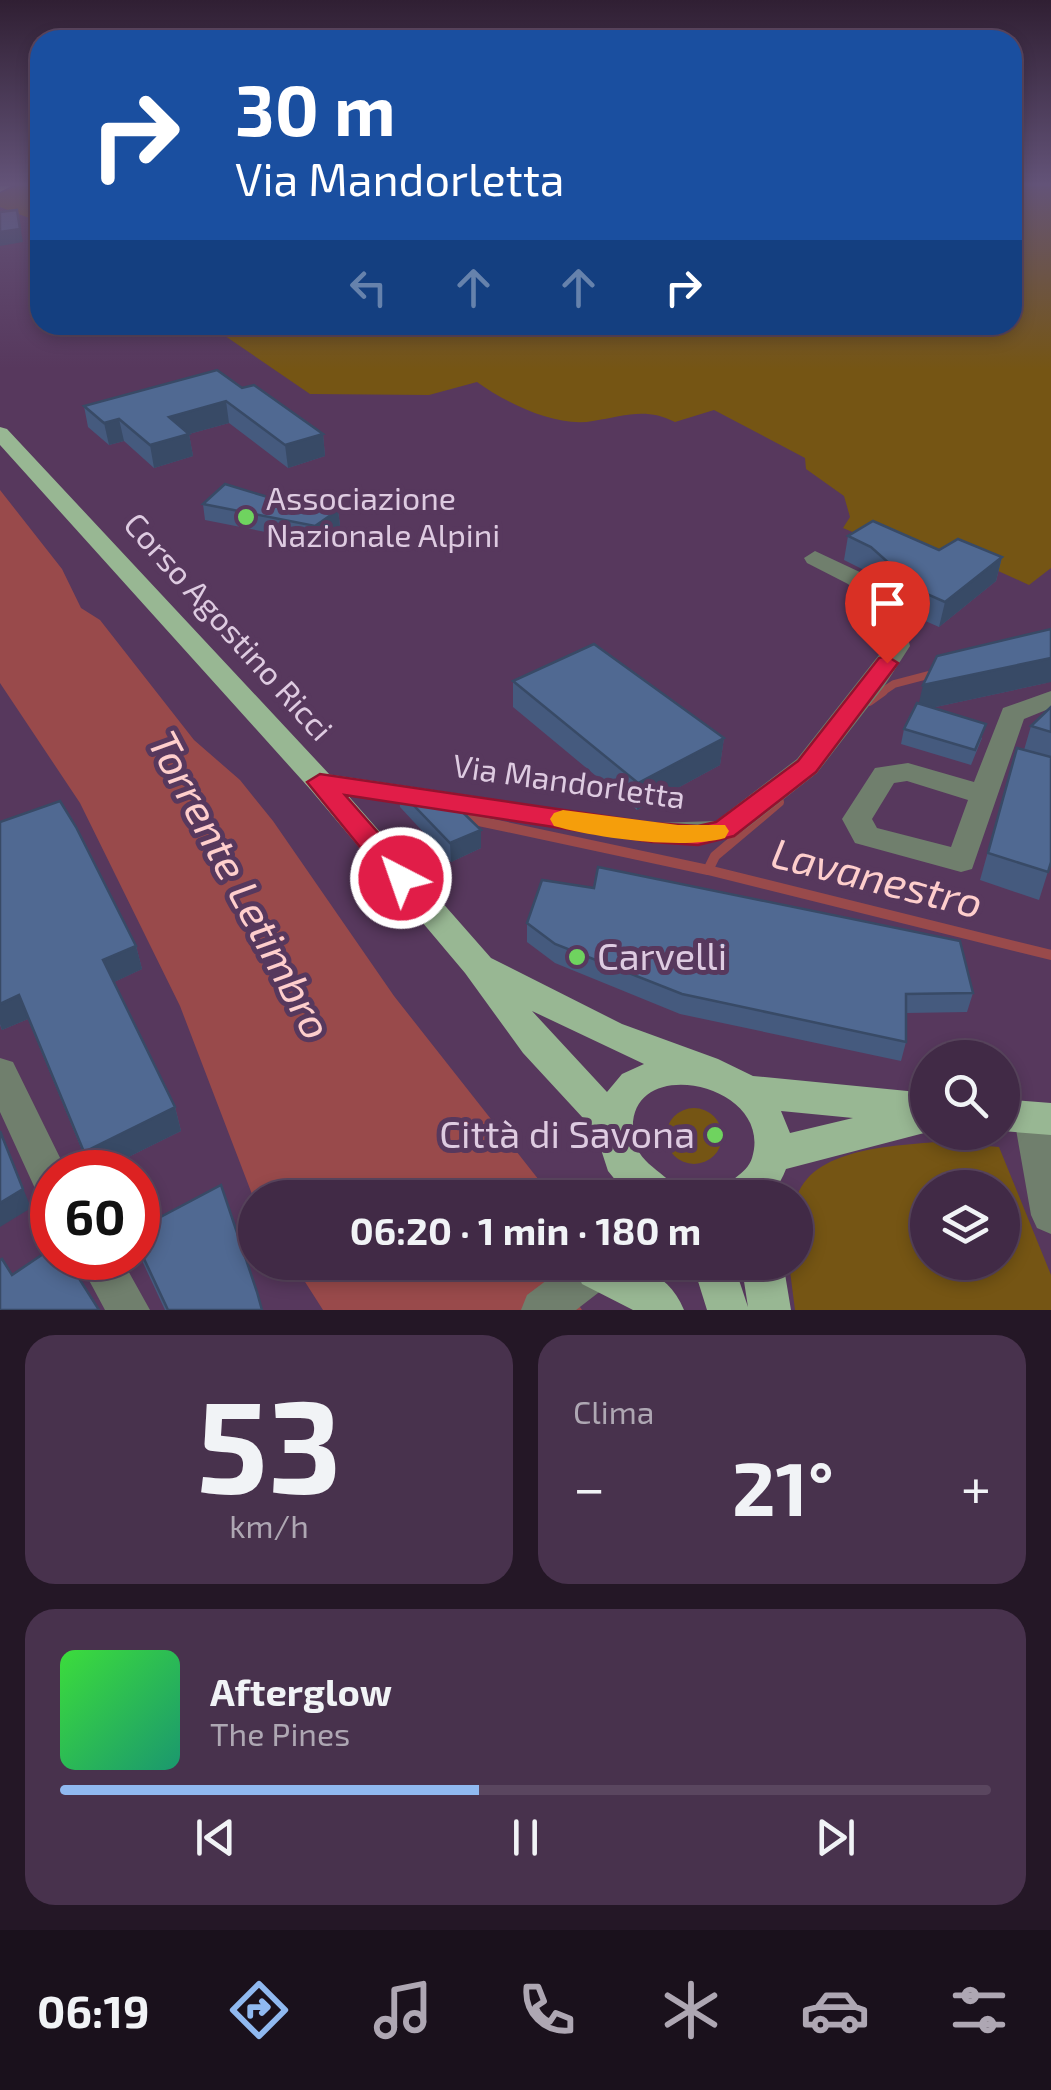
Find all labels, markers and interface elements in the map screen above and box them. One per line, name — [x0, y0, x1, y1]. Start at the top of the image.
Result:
text: 30 m — [235, 66, 396, 150]
icon: right — [70, 70, 200, 200]
text: Via Mandorletta — [235, 151, 565, 205]
icon: left — [341, 260, 396, 315]
icon: ahead — [446, 260, 501, 315]
icon: ahead — [551, 260, 606, 315]
icon: right — [656, 260, 711, 315]
place label: Associazione Nazionale Alpini — [266, 478, 500, 553]
street label: Corso Agostino Ricci — [117, 504, 342, 747]
marker: Associazione Nazionale Alpini — [235, 506, 257, 528]
pin — [845, 561, 930, 664]
icon: arrive — [860, 576, 915, 631]
water label: Torrente Letimbro — [140, 722, 344, 1047]
street label: Via Mandorletta — [451, 745, 688, 815]
position arrow — [349, 826, 453, 930]
water label: Lavanestro — [767, 826, 988, 926]
place label: Carvelli — [597, 932, 727, 978]
marker: Carvelli — [566, 946, 588, 968]
map controls — [910, 1040, 1020, 1280]
button: search — [910, 1040, 1020, 1150]
place label: Città di Savona — [439, 1110, 695, 1156]
marker: Città di Savona — [704, 1124, 726, 1146]
speed limit sign: 60 — [30, 1150, 160, 1280]
button: layers — [910, 1170, 1020, 1280]
text: 06:20 · 1 min · 180 m — [350, 1207, 701, 1253]
text: 53 — [196, 1363, 342, 1519]
text: Clima — [573, 1392, 654, 1430]
text: 21° — [732, 1441, 834, 1531]
text: − — [573, 1453, 605, 1519]
text: + — [961, 1453, 991, 1519]
text: km/h — [229, 1506, 309, 1544]
text: Afterglow — [210, 1668, 392, 1714]
text: The Pines — [210, 1714, 350, 1752]
icon: previous — [188, 1810, 243, 1865]
icon: pause — [498, 1810, 553, 1865]
icon: next — [808, 1810, 863, 1865]
icon: directions — [224, 1975, 294, 2045]
icon: music — [368, 1975, 438, 2045]
icon: phone — [512, 1975, 582, 2045]
icon: climate — [656, 1975, 726, 2045]
icon: car — [800, 1975, 870, 2045]
icon: filters — [944, 1975, 1014, 2045]
text: 06:19 — [37, 1983, 150, 2037]

